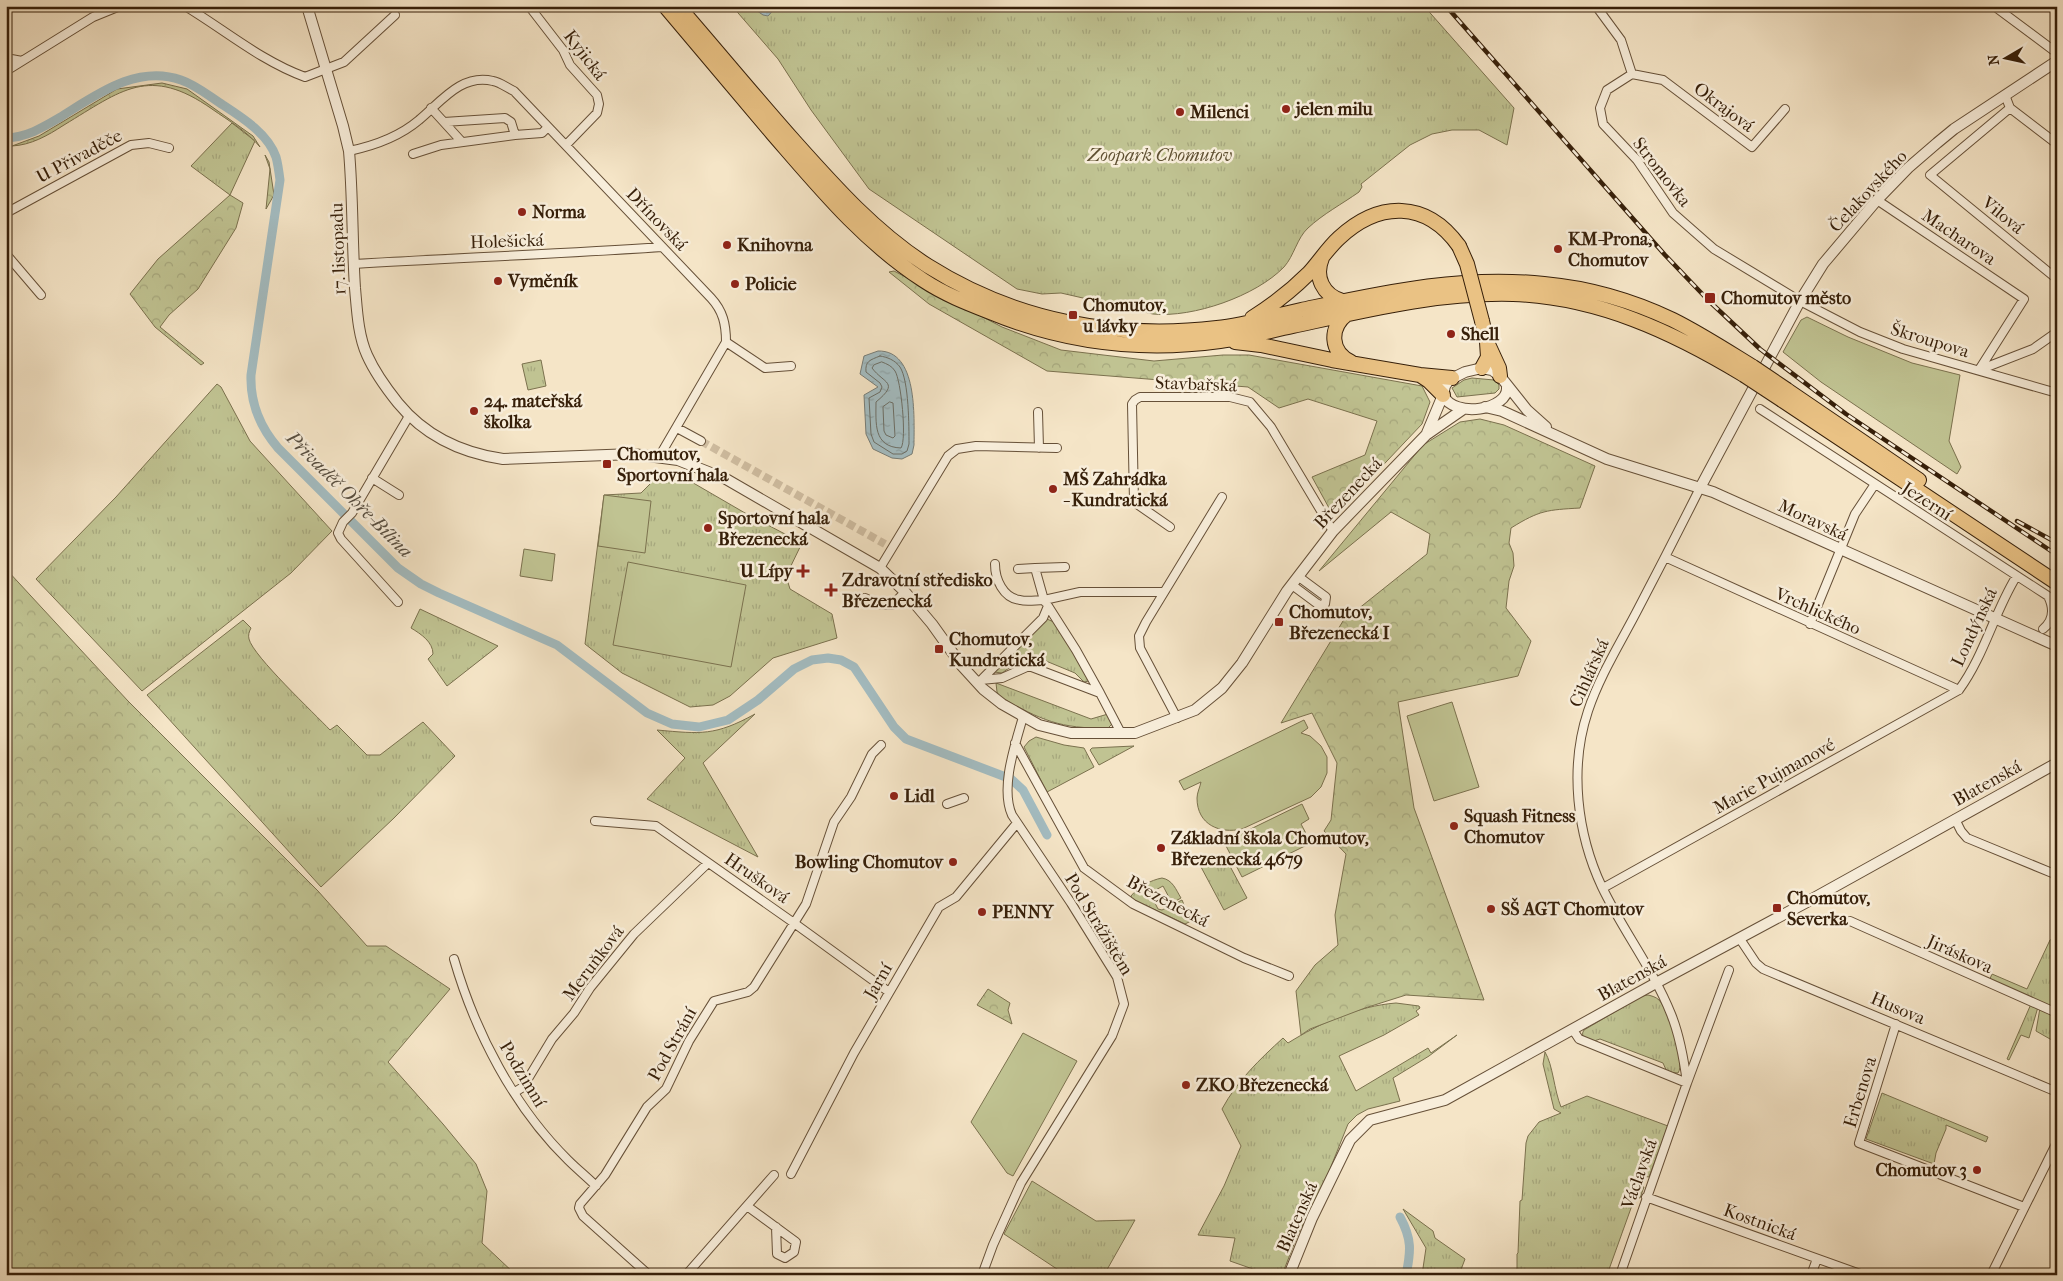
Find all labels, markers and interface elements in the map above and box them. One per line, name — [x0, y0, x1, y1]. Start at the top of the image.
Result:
street label: Kyjická — [559, 26, 611, 85]
north arrow — [1980, 32, 2030, 82]
text: N — [1984, 53, 2003, 67]
street label: Okrajová — [1689, 78, 1759, 137]
place label: jelen milu — [1294, 99, 1374, 120]
place label: Milenci — [1189, 102, 1250, 123]
marker: jelen milu — [1280, 103, 1292, 115]
marker: Milenci — [1174, 106, 1186, 118]
street label: U Přivaděče — [33, 125, 126, 188]
street label: Stromovka — [1628, 133, 1696, 212]
park label: Zoopark Chomutov — [1087, 145, 1233, 166]
street label: Čelakovského — [1824, 145, 1912, 237]
street label: Dřínovská — [622, 184, 692, 256]
street label: Vilová — [1977, 192, 2028, 239]
street label: 17. listopadu — [326, 202, 351, 296]
place label: Norma — [532, 202, 586, 223]
street label: Macharova — [1918, 205, 2000, 270]
marker: Norma — [516, 206, 528, 218]
place label: KM-Prona, Chomutov — [1568, 229, 1653, 271]
street label: Holešická — [470, 230, 545, 253]
place label: Knihovna — [737, 235, 813, 256]
marker: Knihovna — [721, 239, 733, 251]
marker: KM-Prona, Chomutov — [1552, 243, 1564, 255]
place label: Vyměník — [507, 271, 578, 292]
place label: Policie — [745, 274, 797, 295]
marker: Vyměník — [492, 275, 504, 287]
marker: Policie — [729, 278, 741, 290]
place label: Chomutov město — [1721, 288, 1851, 309]
marker: Chomutov město — [1703, 291, 1717, 305]
place label: Chomutov, u lávky — [1082, 295, 1167, 337]
marker: Chomutov, u lávky — [1067, 309, 1079, 321]
street label: Škroupova — [1888, 317, 1973, 363]
place label: Shell — [1461, 324, 1500, 345]
marker: Shell — [1445, 328, 1457, 340]
street label: Stavbařská — [1154, 373, 1238, 396]
place label: 24. mateřská školka — [484, 391, 583, 433]
marker: 24. mateřská školka — [468, 405, 480, 417]
water label: Přivaděč Ohře-Bílina — [281, 426, 417, 562]
place label: Chomutov, Sportovní hala — [617, 444, 729, 486]
street label: Březenecká — [1310, 453, 1387, 533]
marker: Chomutov, Sportovní hala — [601, 458, 613, 470]
place label: MŠ Zahrádka - Kundratická — [1062, 467, 1168, 511]
street label: Jezerní — [1896, 476, 1956, 526]
marker: MŠ Zahrádka - Kundratická — [1047, 483, 1059, 495]
street label: Moravská — [1775, 495, 1851, 546]
place label: Sportovní hala Březenecká — [718, 508, 830, 550]
marker: Sportovní hala Březenecká — [702, 522, 714, 534]
place label: U Lípy — [739, 561, 794, 582]
marker: U Lípy — [797, 565, 809, 577]
place label: Zdravotní středisko Březenecká — [842, 570, 993, 612]
marker: Zdravotní středisko Březenecká — [824, 583, 838, 597]
street label: Vrchlického — [1771, 583, 1864, 640]
street label: Londýnská — [1947, 584, 2002, 670]
place label: Chomutov, Březenecká I — [1289, 602, 1390, 644]
marker: Chomutov, Březenecká I — [1273, 616, 1285, 628]
place label: Chomutov, Kundratická — [949, 629, 1046, 671]
street label: Cihlářská — [1565, 635, 1614, 711]
marker: Chomutov, Kundratická — [933, 643, 945, 655]
street label: Marie Pujmanové — [1710, 734, 1839, 819]
street label: Blatenská — [1949, 756, 2026, 811]
place label: Lidl — [904, 786, 936, 807]
marker: Lidl — [888, 790, 900, 802]
place label: Squash Fitness Chomutov — [1464, 806, 1576, 848]
marker: Squash Fitness Chomutov — [1448, 820, 1460, 832]
place label: Základní škola Chomutov, Březenecká 4679 — [1171, 828, 1369, 870]
marker: Základní škola Chomutov, Březenecká 4679 — [1155, 842, 1167, 854]
street label: Hrušková — [720, 849, 793, 909]
place label: Bowling Chomutov — [795, 852, 944, 873]
marker: Bowling Chomutov — [947, 856, 959, 868]
street label: Pod Strážištěm — [1060, 869, 1137, 979]
street label: Březenecká — [1123, 871, 1213, 932]
place label: Chomutov, Severka — [1787, 888, 1871, 930]
place label: SŠ AGT Chomutov — [1501, 897, 1645, 920]
place label: PENNY — [992, 902, 1055, 923]
marker: Chomutov, Severka — [1771, 902, 1783, 914]
marker: SŠ AGT Chomutov — [1485, 903, 1497, 915]
marker: PENNY — [976, 906, 988, 918]
street label: Meruňková — [558, 921, 629, 1005]
street label: Jiráskova — [1922, 930, 1996, 978]
street label: Blatenská — [1594, 951, 1671, 1006]
street label: Jarní — [859, 959, 897, 1005]
street label: Husova — [1868, 988, 1929, 1029]
street label: Pod Strání — [644, 1003, 702, 1085]
street label: Podzimní — [495, 1037, 551, 1112]
street label: Erbenova — [1840, 1053, 1881, 1130]
place label: ZKO Březenecká — [1196, 1075, 1329, 1096]
marker: ZKO Březenecká — [1180, 1079, 1192, 1091]
street label: Václavská — [1617, 1136, 1662, 1213]
place label: Chomutov 3 — [1875, 1160, 1967, 1181]
marker: Chomutov 3 — [1971, 1164, 1983, 1176]
street label: Blatenská — [1273, 1178, 1323, 1256]
street label: Kostnická — [1721, 1200, 1800, 1246]

